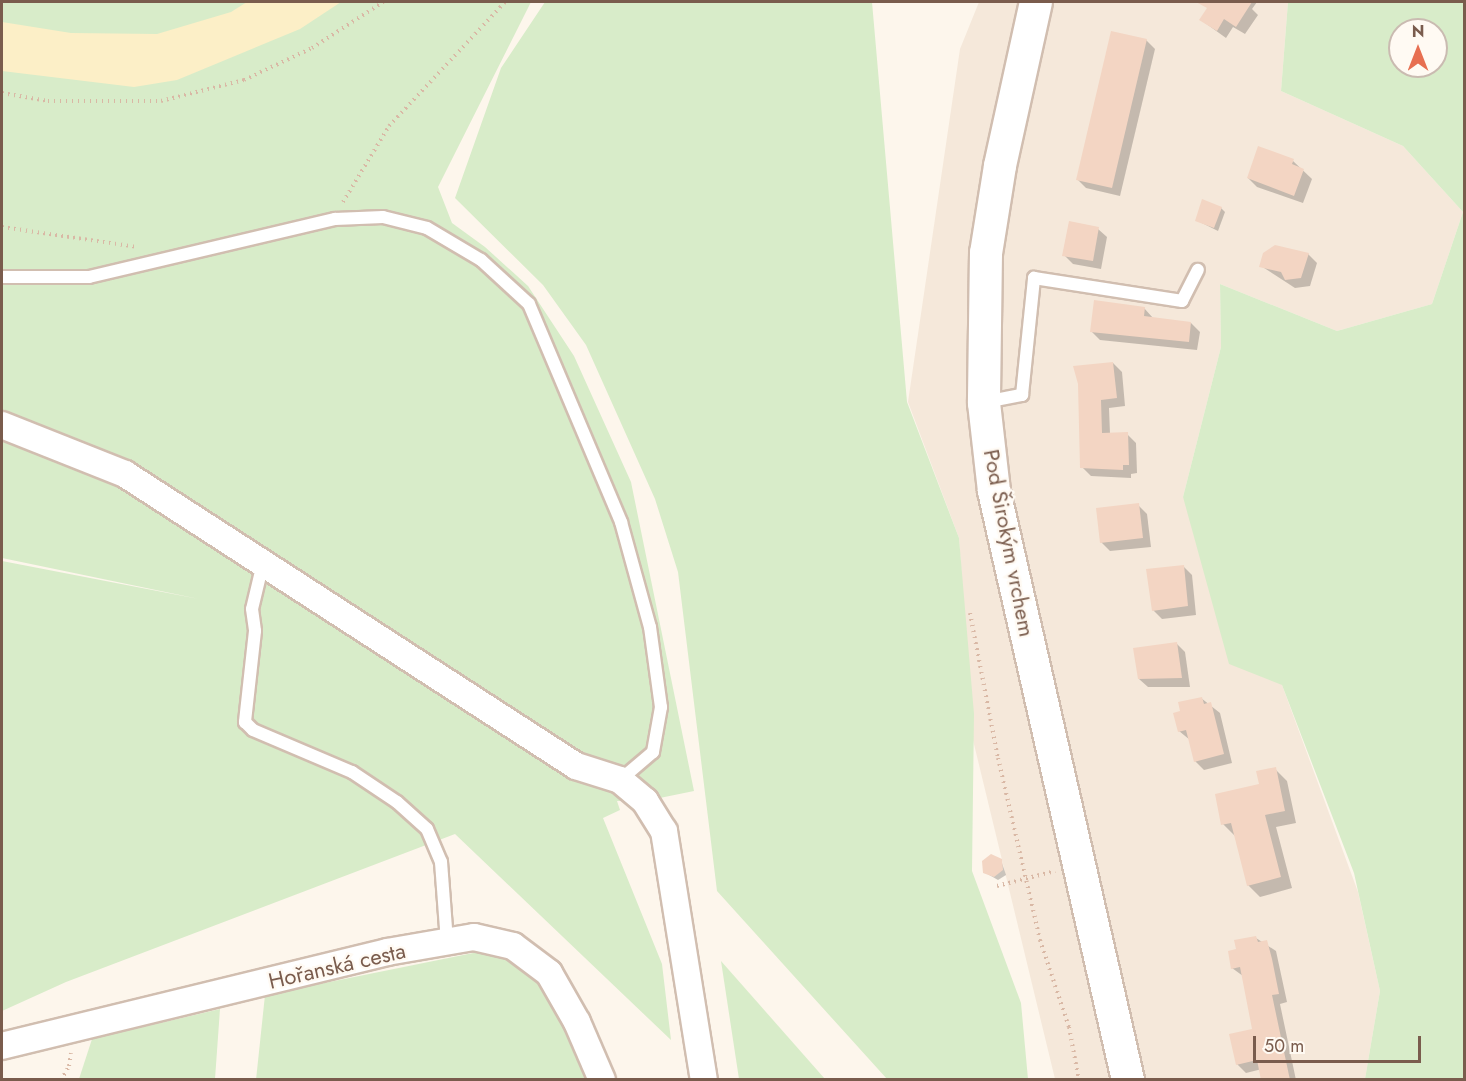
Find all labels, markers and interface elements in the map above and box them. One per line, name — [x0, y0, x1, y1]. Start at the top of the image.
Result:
north arrow — [1388, 18, 1448, 78]
text: N — [1412, 20, 1424, 43]
street label: Pod Širokým vrchem — [978, 447, 1040, 639]
street label: Hořanská cesta — [266, 937, 408, 995]
scale bar — [1256, 1024, 1424, 1062]
text: 50 m — [1264, 1033, 1304, 1059]

